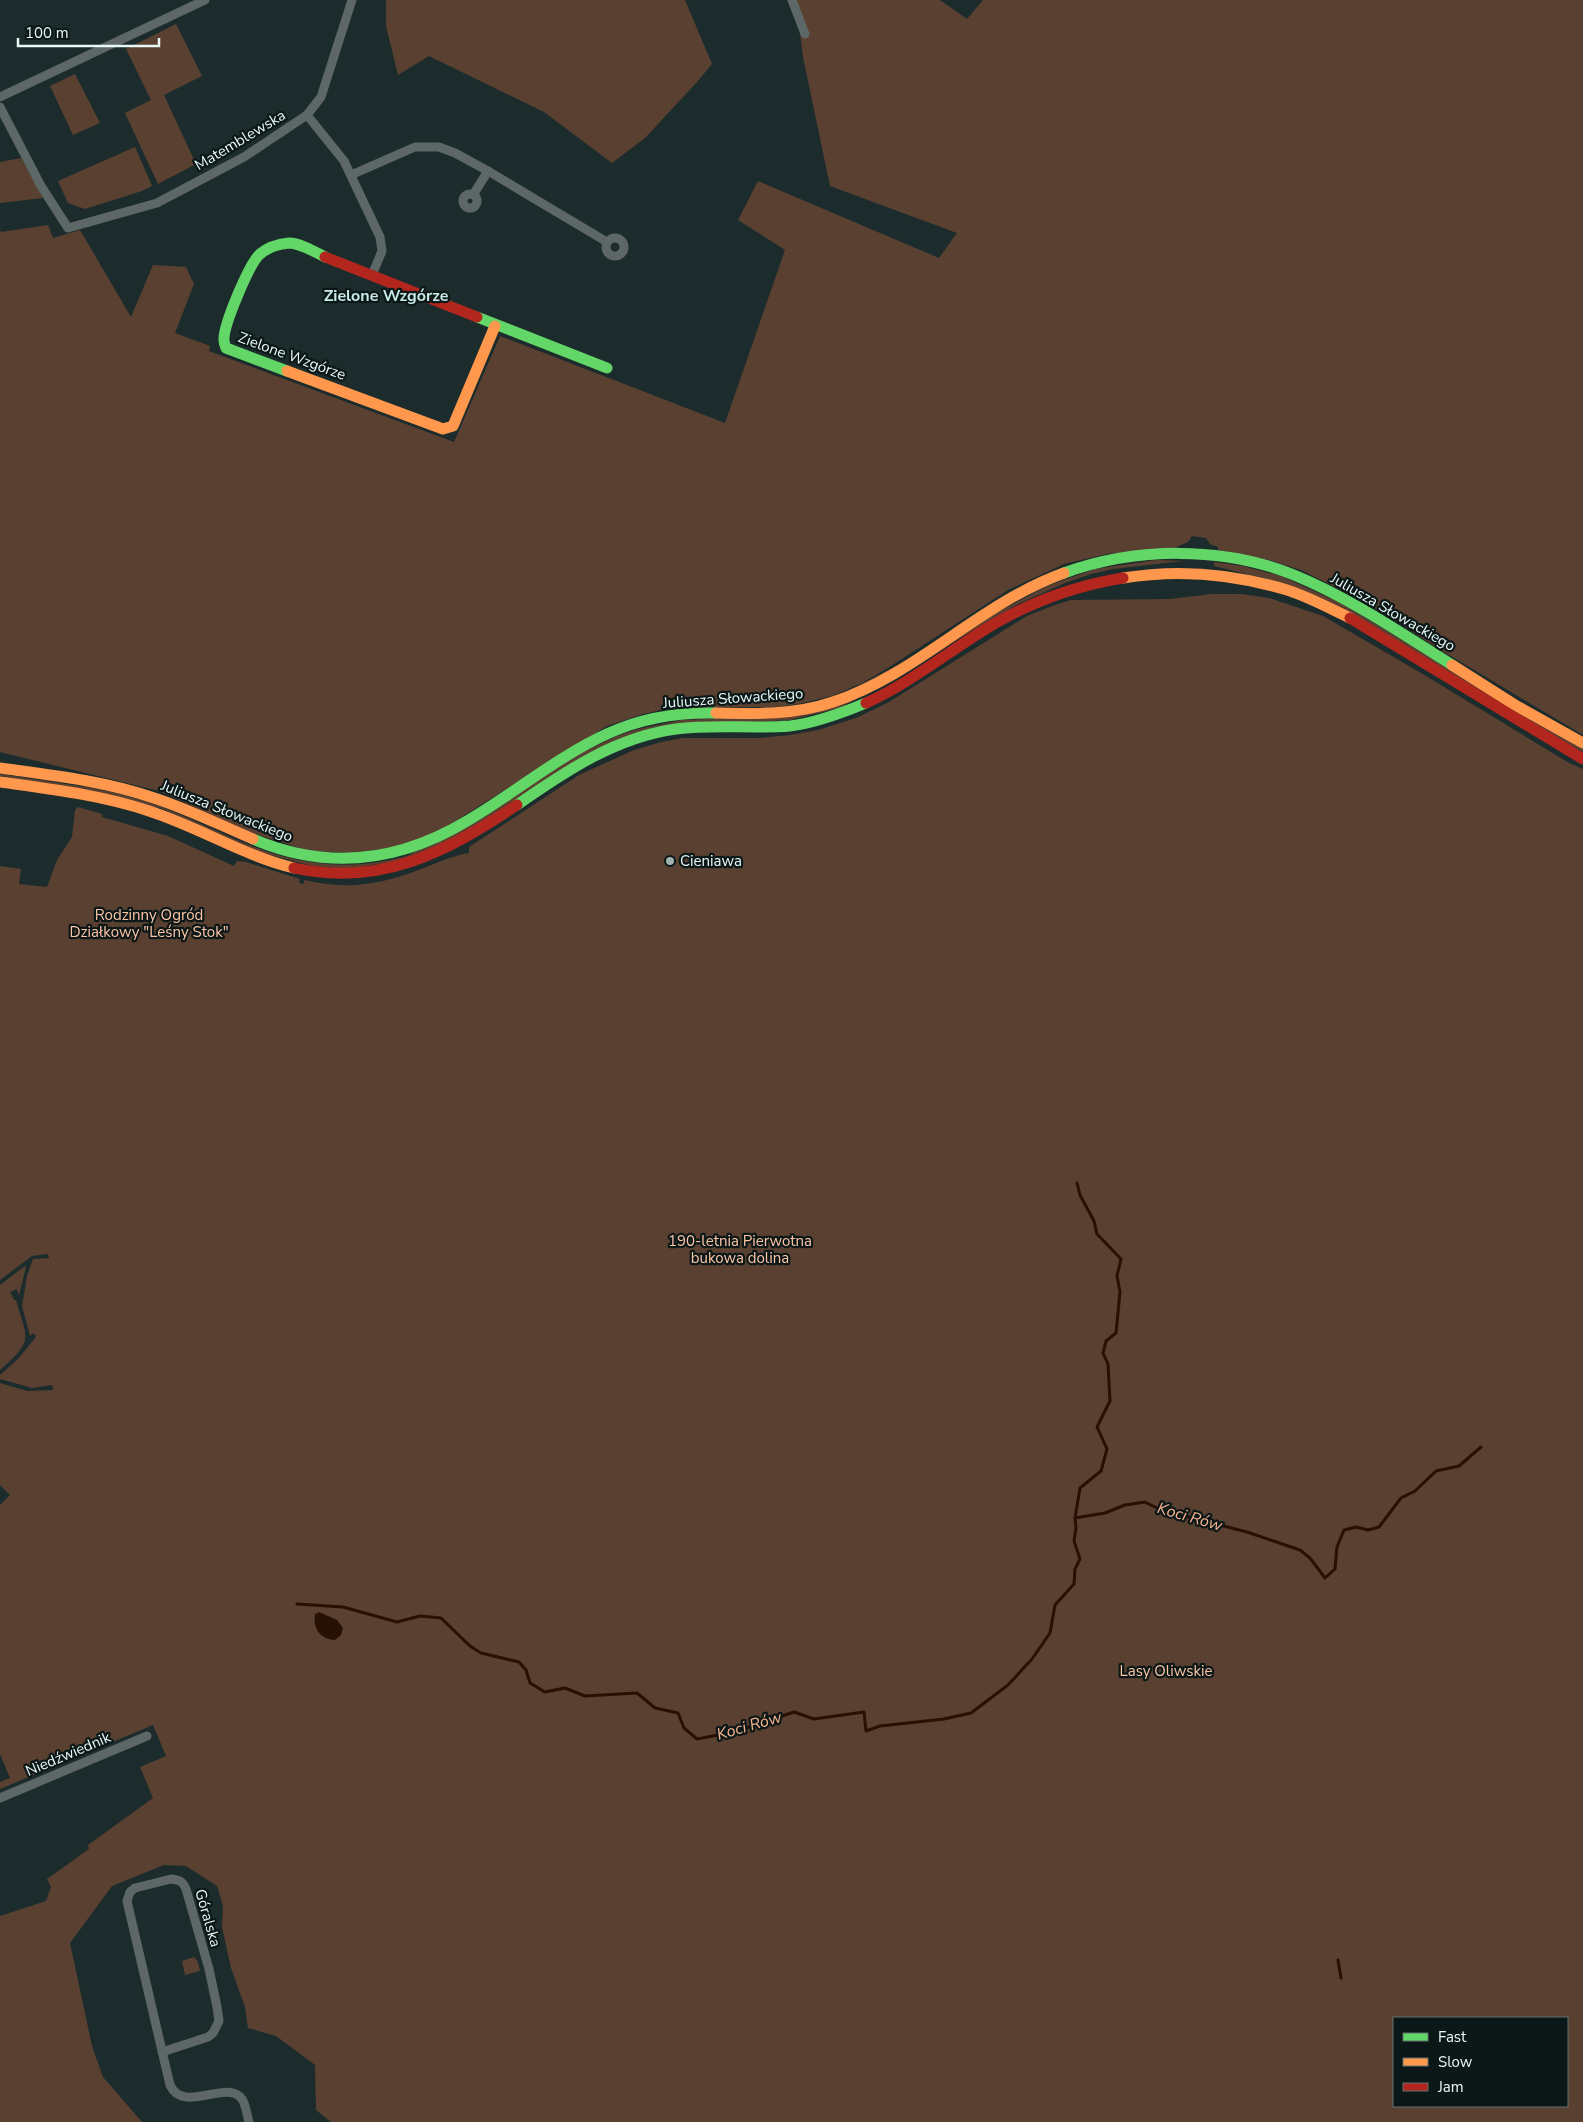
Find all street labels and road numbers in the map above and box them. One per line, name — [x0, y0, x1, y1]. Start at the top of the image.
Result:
street label: Matemblewska — [191, 105, 289, 175]
street label: Zielone Wzgórze — [235, 327, 349, 385]
street label: Juliusza Słowackiego — [1326, 568, 1459, 656]
street label: Juliusza Słowackiego — [661, 683, 804, 713]
street label: Juliusza Słowackiego — [157, 775, 296, 847]
street label: Niedźwiednik — [22, 1727, 114, 1781]
street label: Góralska — [190, 1887, 226, 1949]

